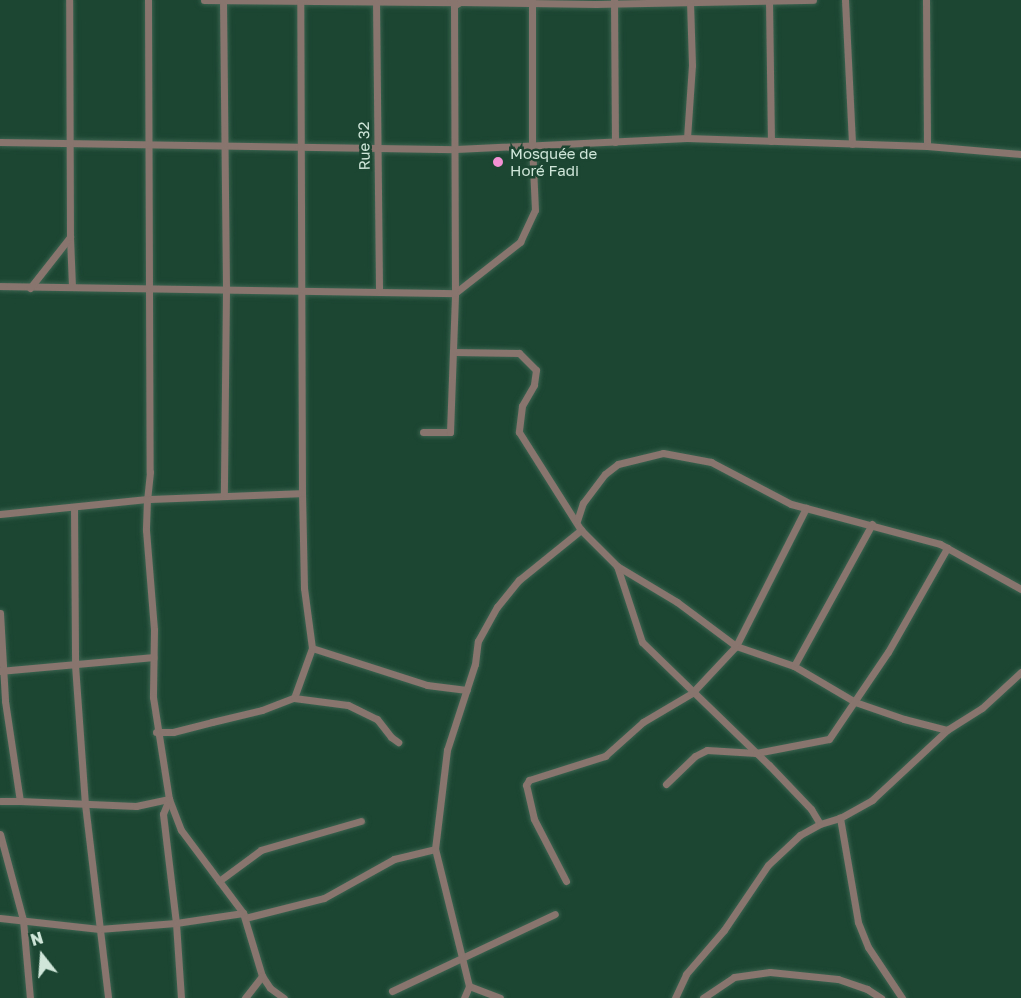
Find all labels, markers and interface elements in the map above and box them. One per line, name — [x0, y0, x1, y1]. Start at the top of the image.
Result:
street label: Rue 32 — [355, 121, 373, 171]
place label: Mosquée de Horé Fadi — [510, 144, 597, 179]
marker: Mosquée de Horé Fadi — [491, 155, 505, 169]
north arrow — [12, 926, 72, 986]
text: N — [28, 927, 45, 950]

